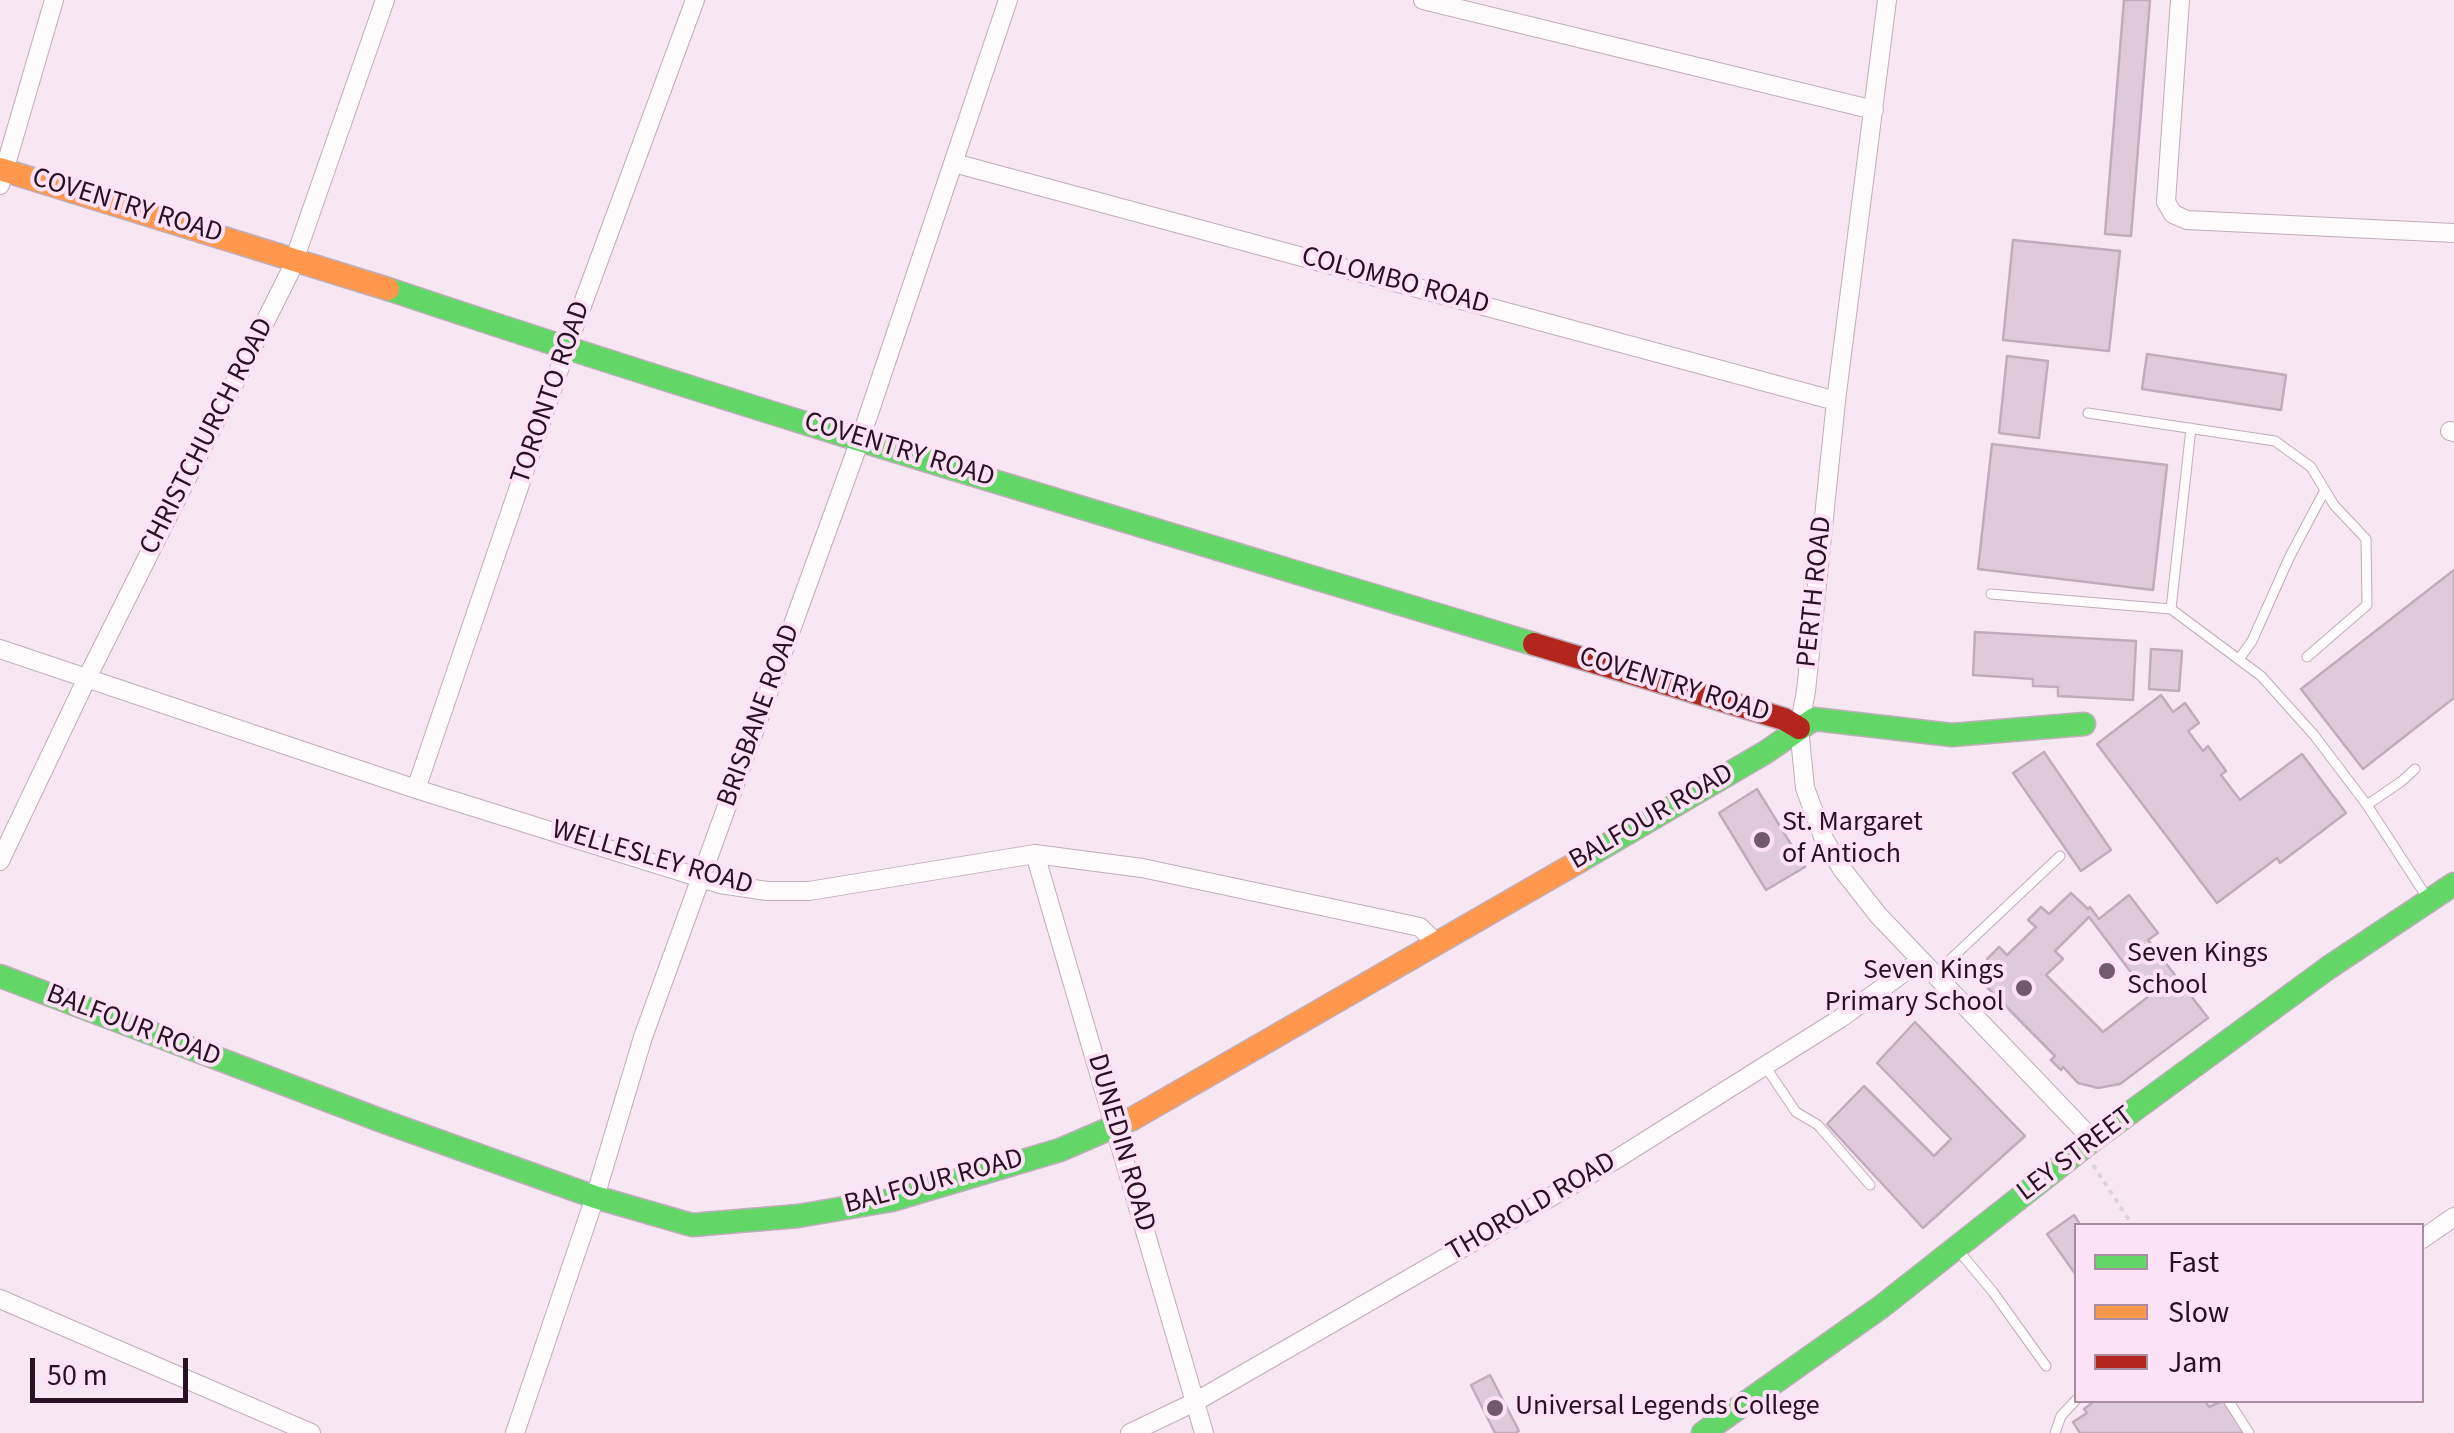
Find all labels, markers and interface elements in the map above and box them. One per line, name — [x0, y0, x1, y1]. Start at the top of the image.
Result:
street label: COVENTRY ROAD — [28, 162, 226, 252]
street label: COLOMBO ROAD — [1297, 241, 1493, 323]
street label: TORONTO ROAD — [505, 297, 599, 489]
street label: CHRISTCHURCH ROAD — [134, 313, 282, 561]
street label: COVENTRY ROAD — [800, 406, 998, 496]
street label: PERTH ROAD — [1791, 515, 1841, 669]
street label: BRISBANE ROAD — [711, 620, 809, 812]
street label: COVENTRY ROAD — [1575, 641, 1773, 731]
street label: BALFOUR ROAD — [1564, 758, 1740, 878]
place label: St. Margaret of Antioch — [1782, 807, 1923, 873]
street label: WELLESLEY ROAD — [548, 814, 756, 904]
marker: St. Margaret of Antioch — [1751, 829, 1773, 851]
place label: Seven Kings School — [2127, 938, 2268, 1004]
place label: Seven Kings Primary School — [1825, 955, 2004, 1021]
marker: Seven Kings School — [2096, 960, 2118, 982]
marker: Seven Kings Primary School — [2013, 977, 2035, 999]
street label: BALFOUR ROAD — [41, 978, 225, 1076]
street label: DUNEDIN ROAD — [1079, 1050, 1161, 1236]
street label: LEY STREET — [2011, 1100, 2141, 1210]
street label: BALFOUR ROAD — [841, 1143, 1027, 1223]
street label: THOROLD ROAD — [1442, 1146, 1622, 1270]
legend — [2074, 1223, 2424, 1403]
text: Fast — [2168, 1241, 2219, 1284]
text: Slow — [2168, 1291, 2229, 1334]
scale bar — [35, 1338, 192, 1400]
text: Jam — [2168, 1341, 2222, 1384]
text: 50 m — [47, 1354, 108, 1397]
place label: Universal Legends College — [1515, 1391, 1820, 1425]
marker: Universal Legends College — [1484, 1397, 1506, 1419]

